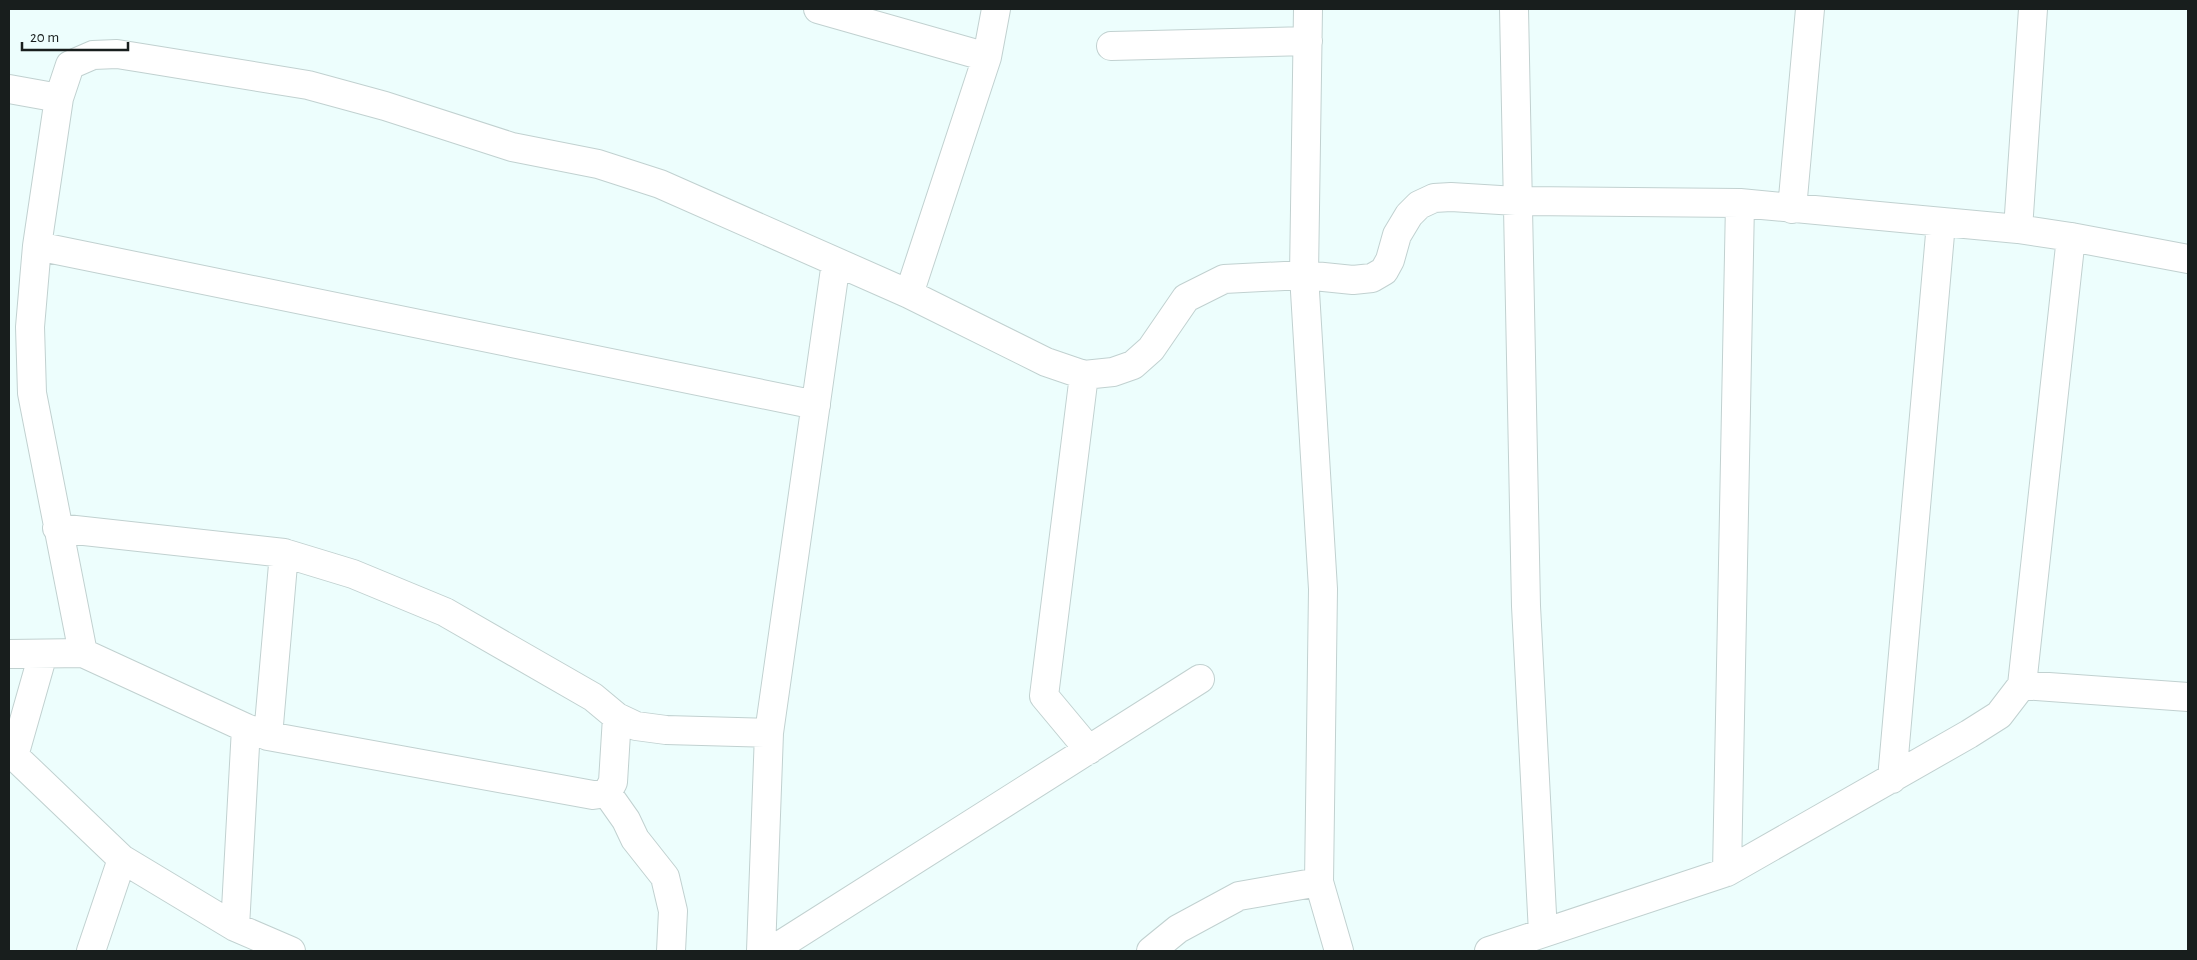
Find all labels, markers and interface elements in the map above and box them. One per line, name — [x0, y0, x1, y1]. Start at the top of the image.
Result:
scale bar — [22, 20, 129, 52]
text: 20 m — [30, 30, 59, 45]

